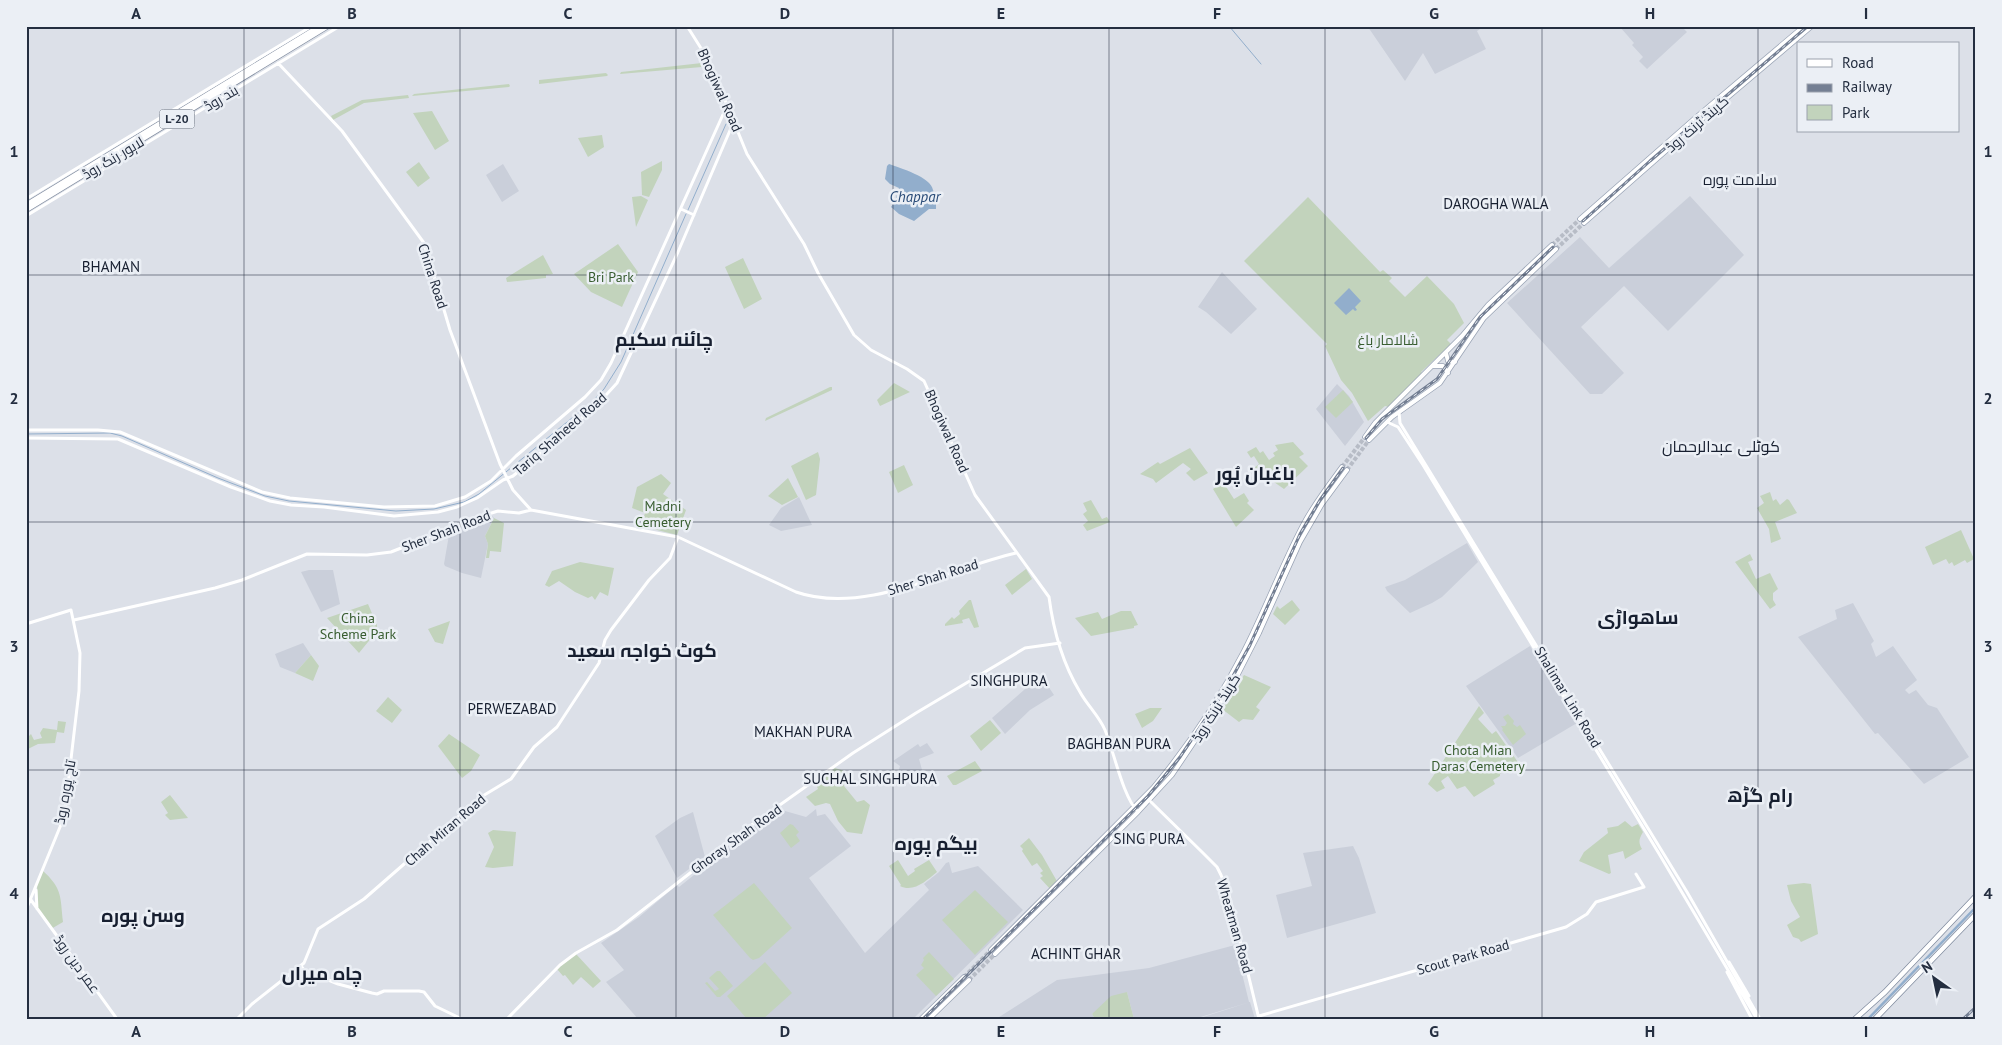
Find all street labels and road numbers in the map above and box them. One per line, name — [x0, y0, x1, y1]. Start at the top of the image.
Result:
street label: Bhogiwal Road — [694, 46, 746, 134]
street label: بند روڈ — [200, 81, 242, 115]
street label: گرینڈ ٹرنک روڈ — [1662, 92, 1732, 156]
road number: L-20 — [160, 110, 194, 128]
street label: لاہور رنگ روڈ — [79, 133, 147, 183]
street label: China Road — [414, 241, 452, 311]
street label: Bhogiwal Road — [921, 387, 973, 475]
street label: Tariq Shaheed Road — [510, 389, 610, 479]
street label: Sher Shah Road — [399, 506, 493, 556]
street label: Sher Shah Road — [886, 555, 980, 599]
street label: Shalimar Link Road — [1531, 643, 1605, 751]
street label: گرینڈ ٹرنک روڈ — [1188, 670, 1244, 746]
street label: تاج پورہ روڈ — [50, 758, 81, 826]
street label: Chah Miran Road — [401, 790, 489, 870]
street label: Ghoray Shah Road — [687, 800, 785, 878]
street label: Wheatman Road — [1213, 877, 1257, 975]
street label: عمر دین روڈ — [50, 931, 104, 997]
street label: Scout Park Road — [1415, 935, 1511, 979]

